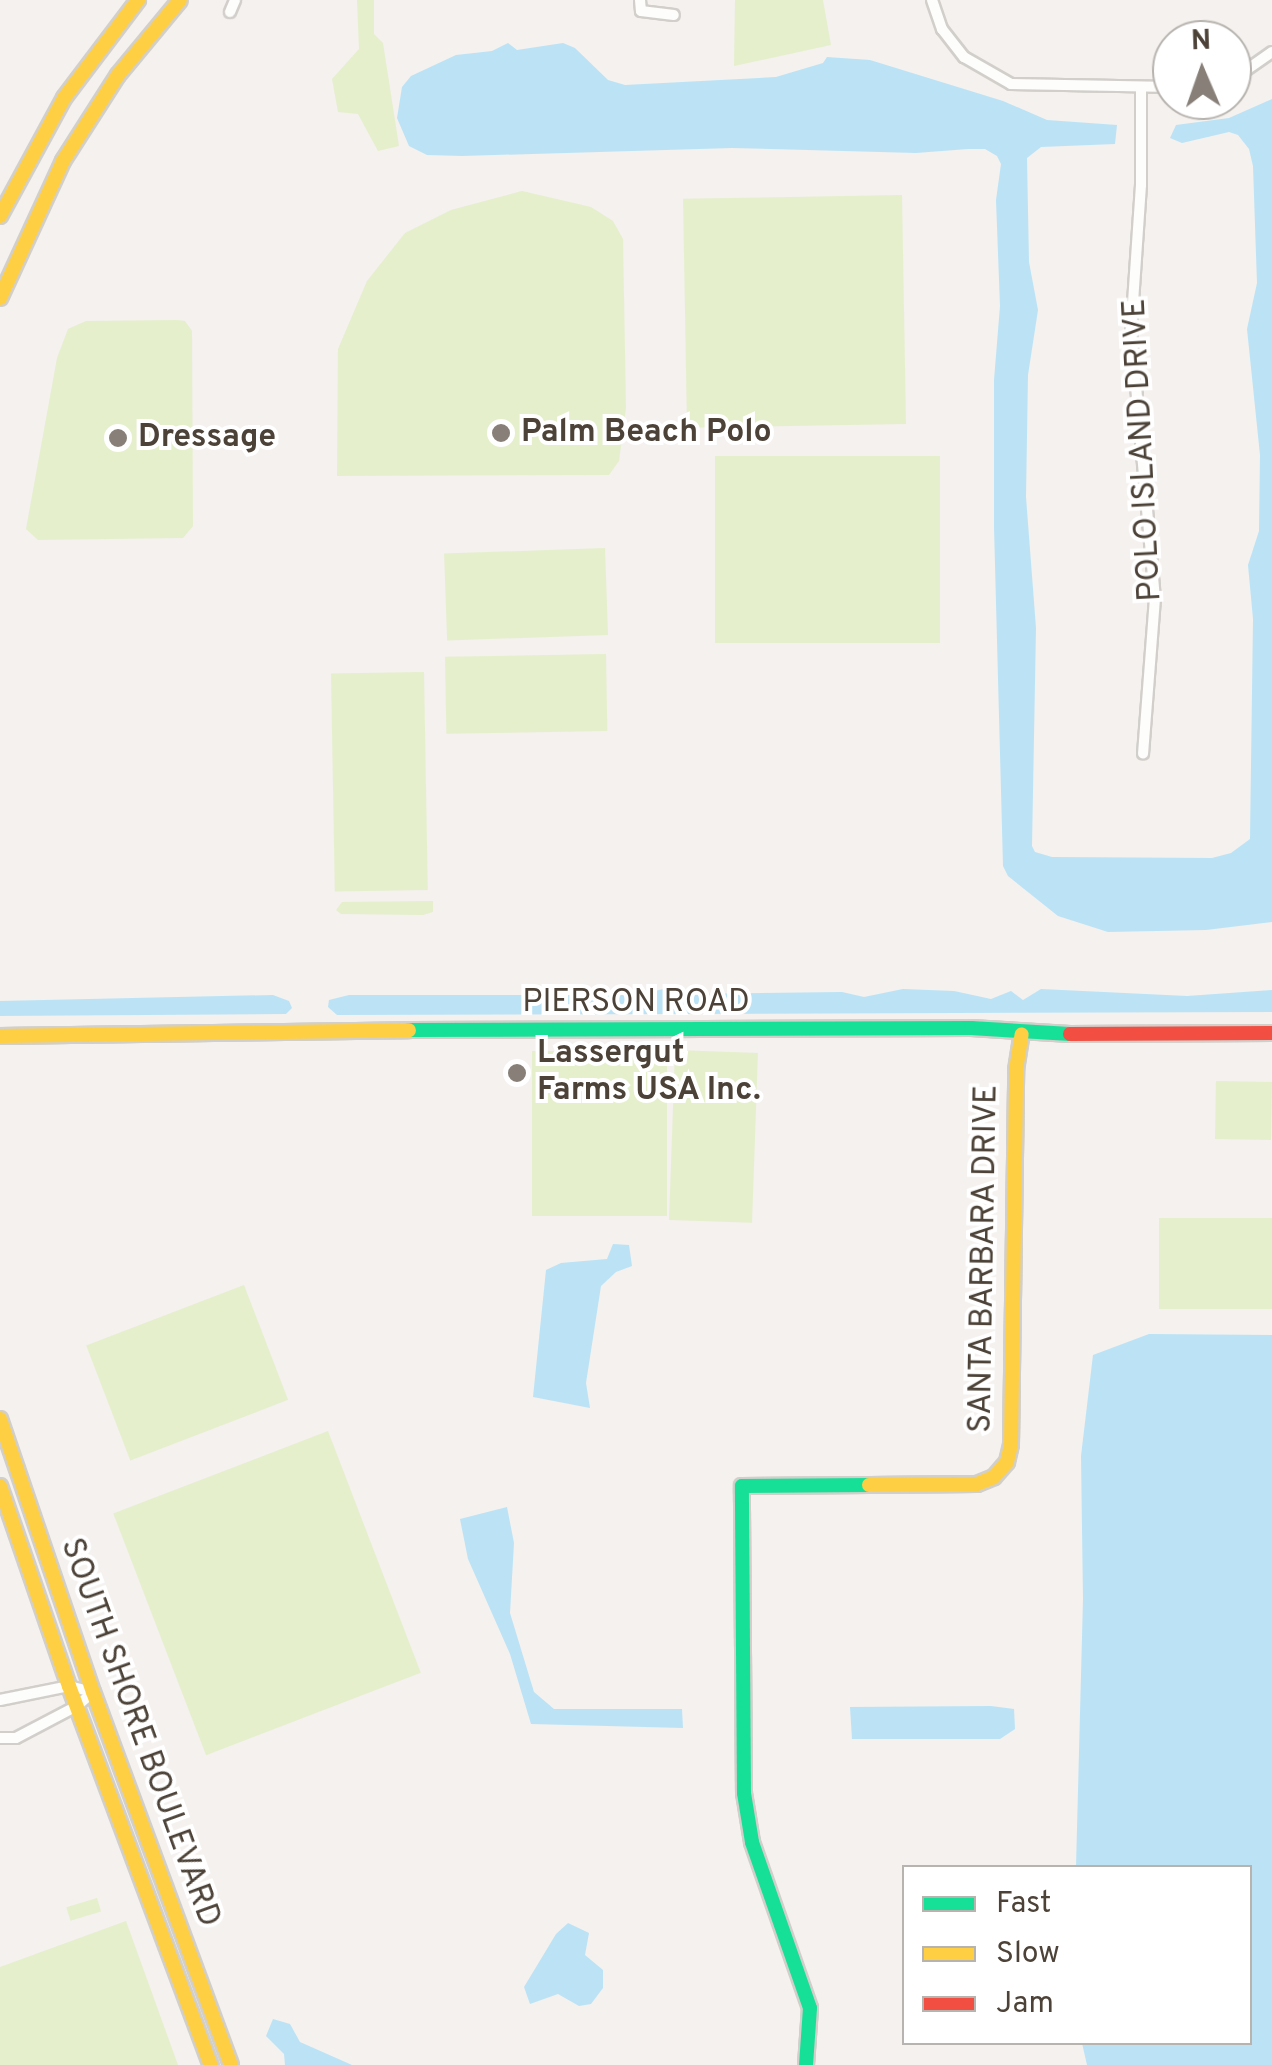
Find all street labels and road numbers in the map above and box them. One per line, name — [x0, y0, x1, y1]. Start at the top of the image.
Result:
street label: POLO ISLAND DRIVE — [1117, 298, 1171, 602]
street label: PIERSON ROAD — [522, 984, 750, 1022]
street label: SANTA BARBARA DRIVE — [963, 1083, 1007, 1435]
street label: SOUTH SHORE BOULEVARD — [51, 1533, 227, 1933]

